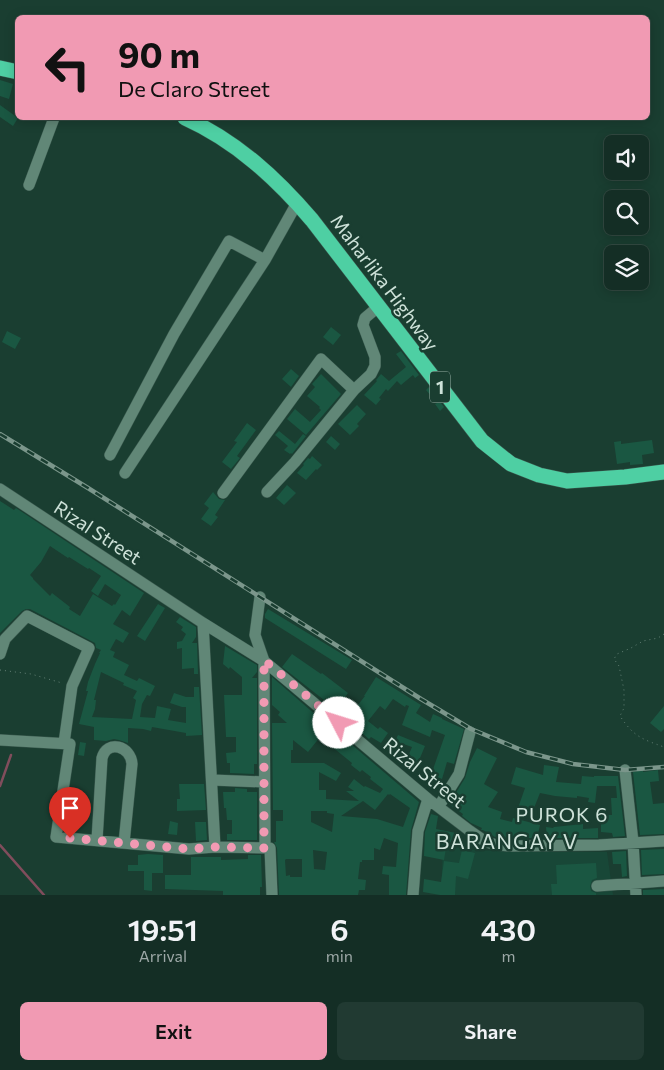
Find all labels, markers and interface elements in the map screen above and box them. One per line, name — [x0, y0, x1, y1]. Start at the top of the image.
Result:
text: 90 m — [118, 32, 200, 75]
icon: left — [35, 35, 100, 100]
text: De Claro Street — [118, 75, 270, 102]
map controls — [604, 135, 649, 290]
button: sound — [604, 135, 649, 180]
button: search — [604, 190, 649, 235]
street label: Maharlika Highway — [326, 209, 444, 355]
button: layers — [604, 245, 649, 290]
road number: 1 — [430, 372, 450, 402]
street label: Rizal Street — [50, 495, 146, 569]
position arrow — [312, 696, 364, 748]
street label: Rizal Street — [379, 732, 471, 812]
pin — [49, 787, 91, 838]
icon: arrive — [56, 794, 84, 822]
district label: PUROK 6 — [516, 802, 608, 826]
district label: BARANGAY V — [436, 828, 578, 853]
text: 19:51 — [128, 910, 198, 947]
text: 6 — [330, 910, 349, 947]
text: 430 — [481, 910, 536, 947]
text: Arrival — [139, 946, 187, 965]
text: min — [326, 946, 353, 965]
text: m — [501, 946, 515, 965]
button: Exit — [20, 1002, 327, 1060]
button: Share — [337, 1002, 644, 1060]

